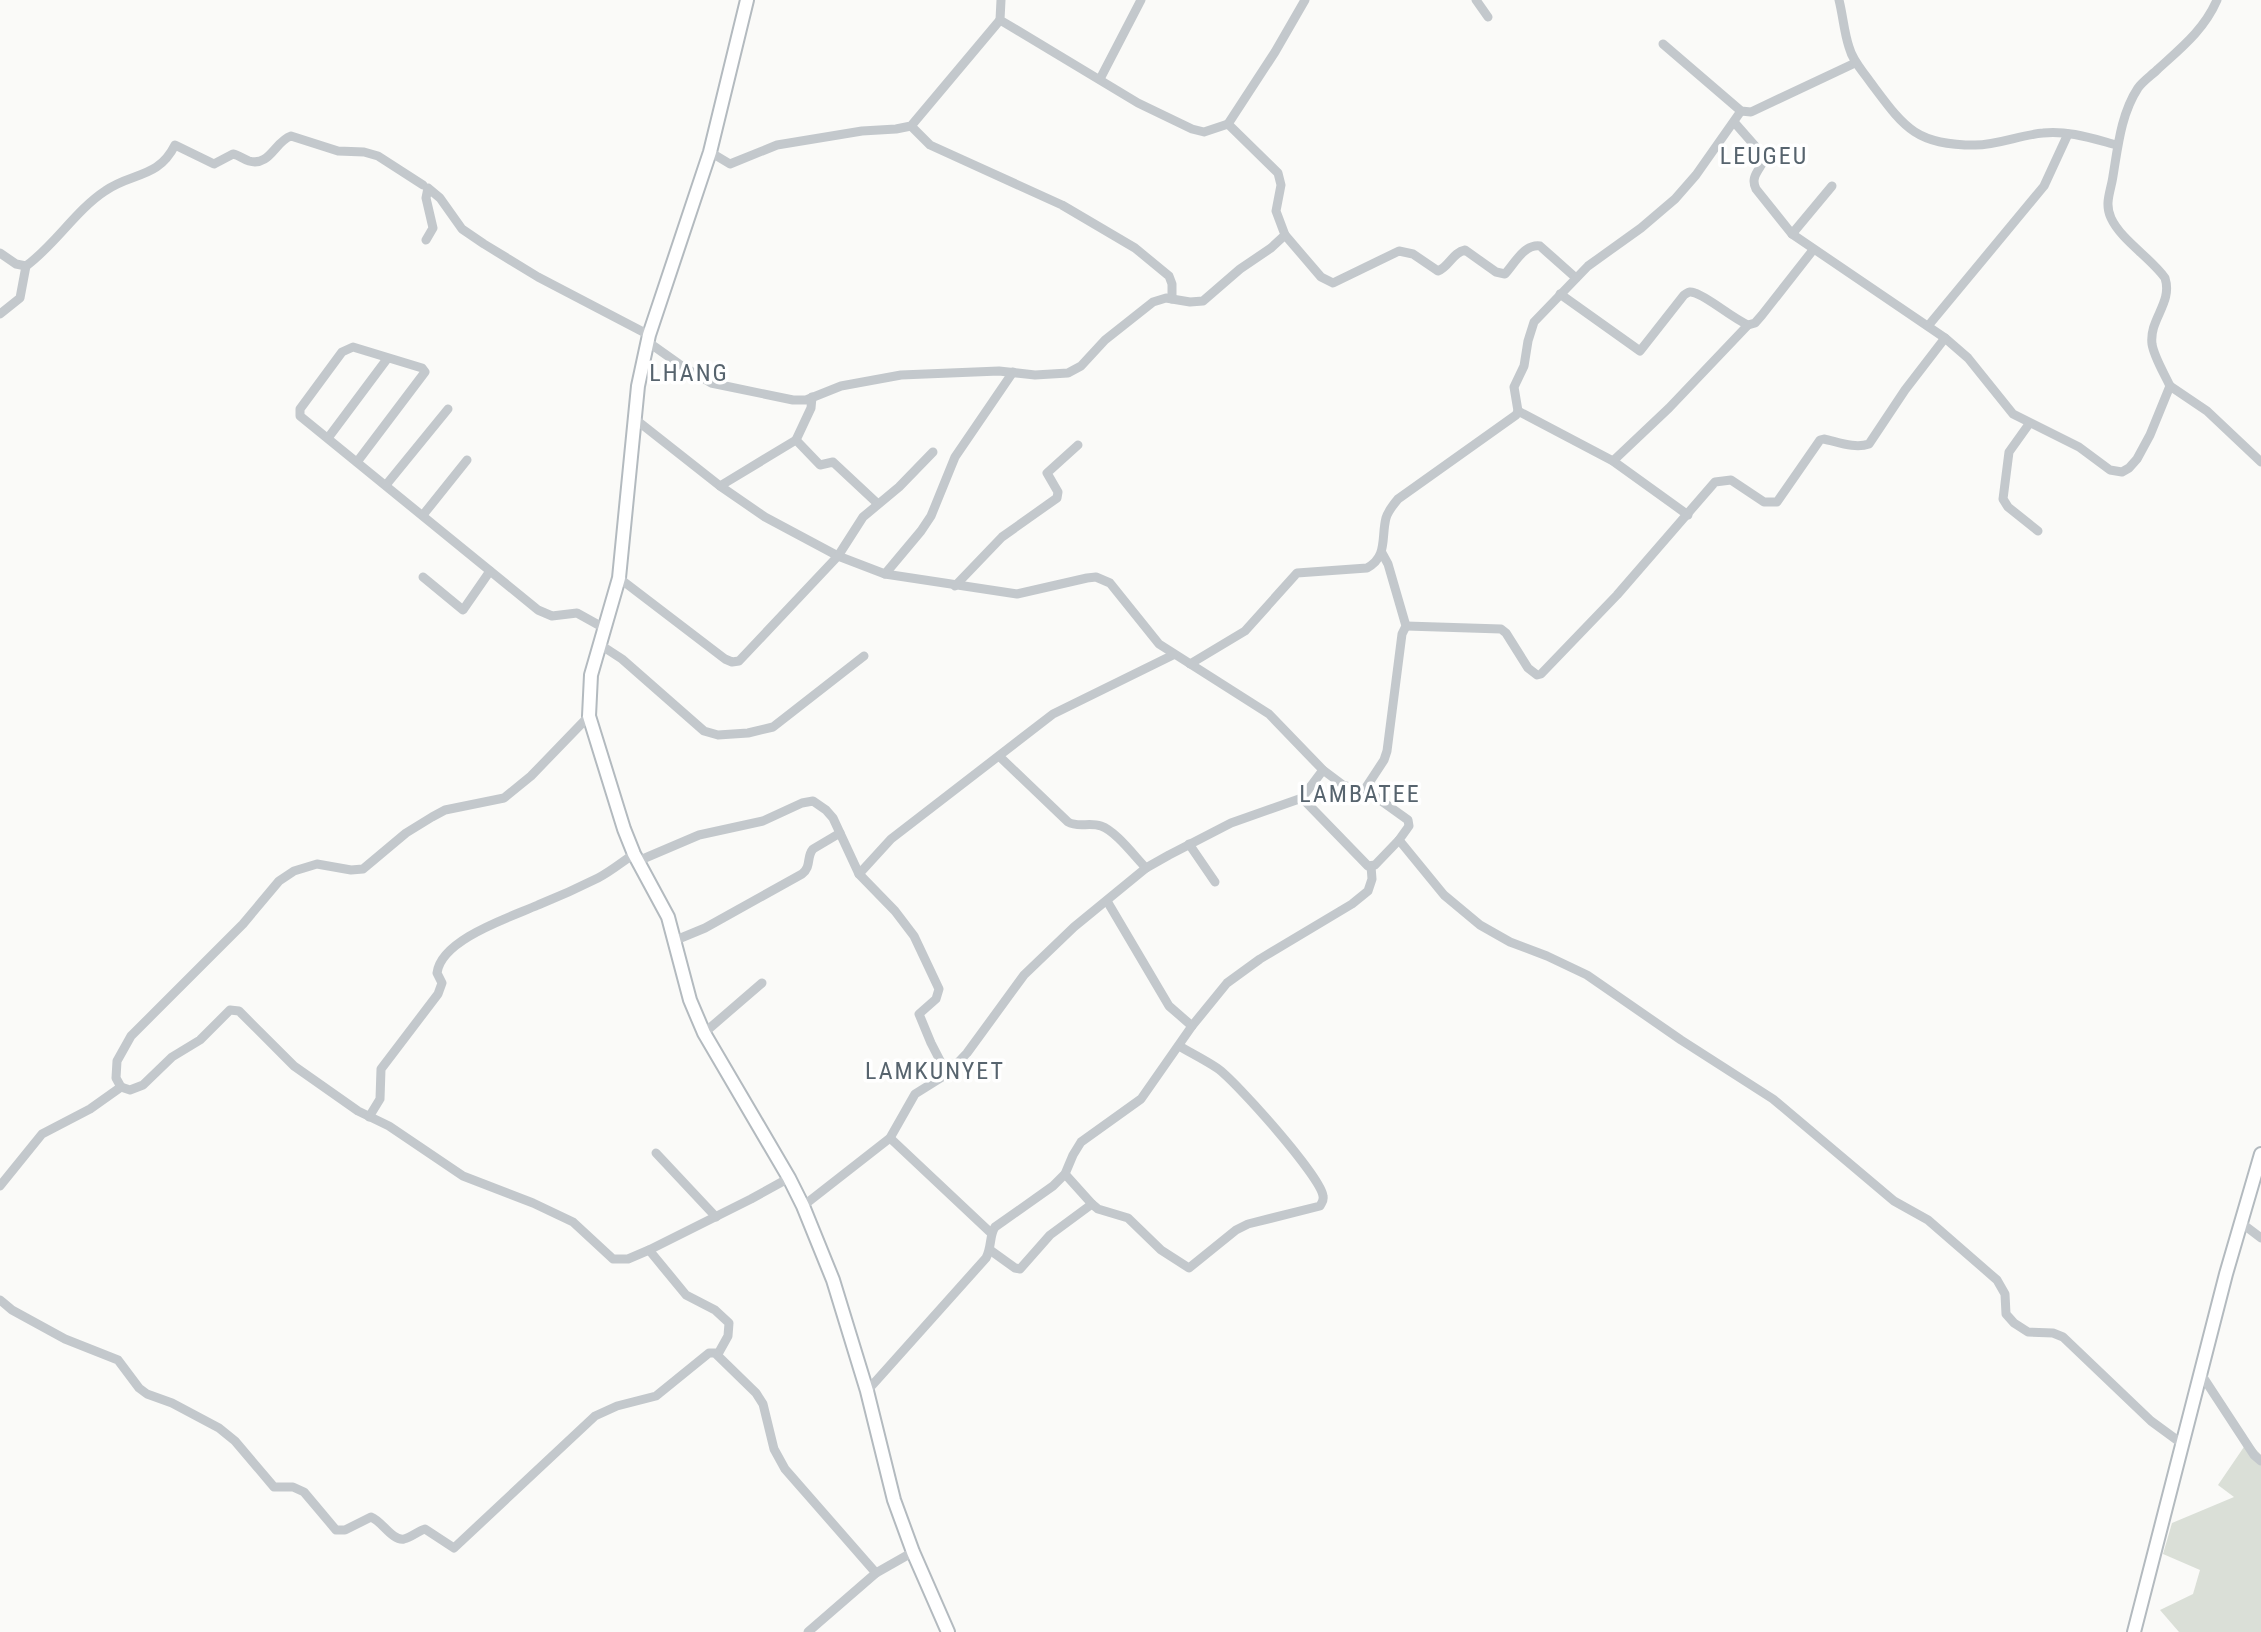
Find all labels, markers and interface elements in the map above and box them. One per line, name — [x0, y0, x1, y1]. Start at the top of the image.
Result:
district label: LEUGEU — [1720, 142, 1808, 170]
district label: LHANG — [649, 359, 729, 387]
district label: LAMBATEE — [1299, 780, 1421, 808]
district label: LAMKUNYET — [865, 1057, 1005, 1085]

